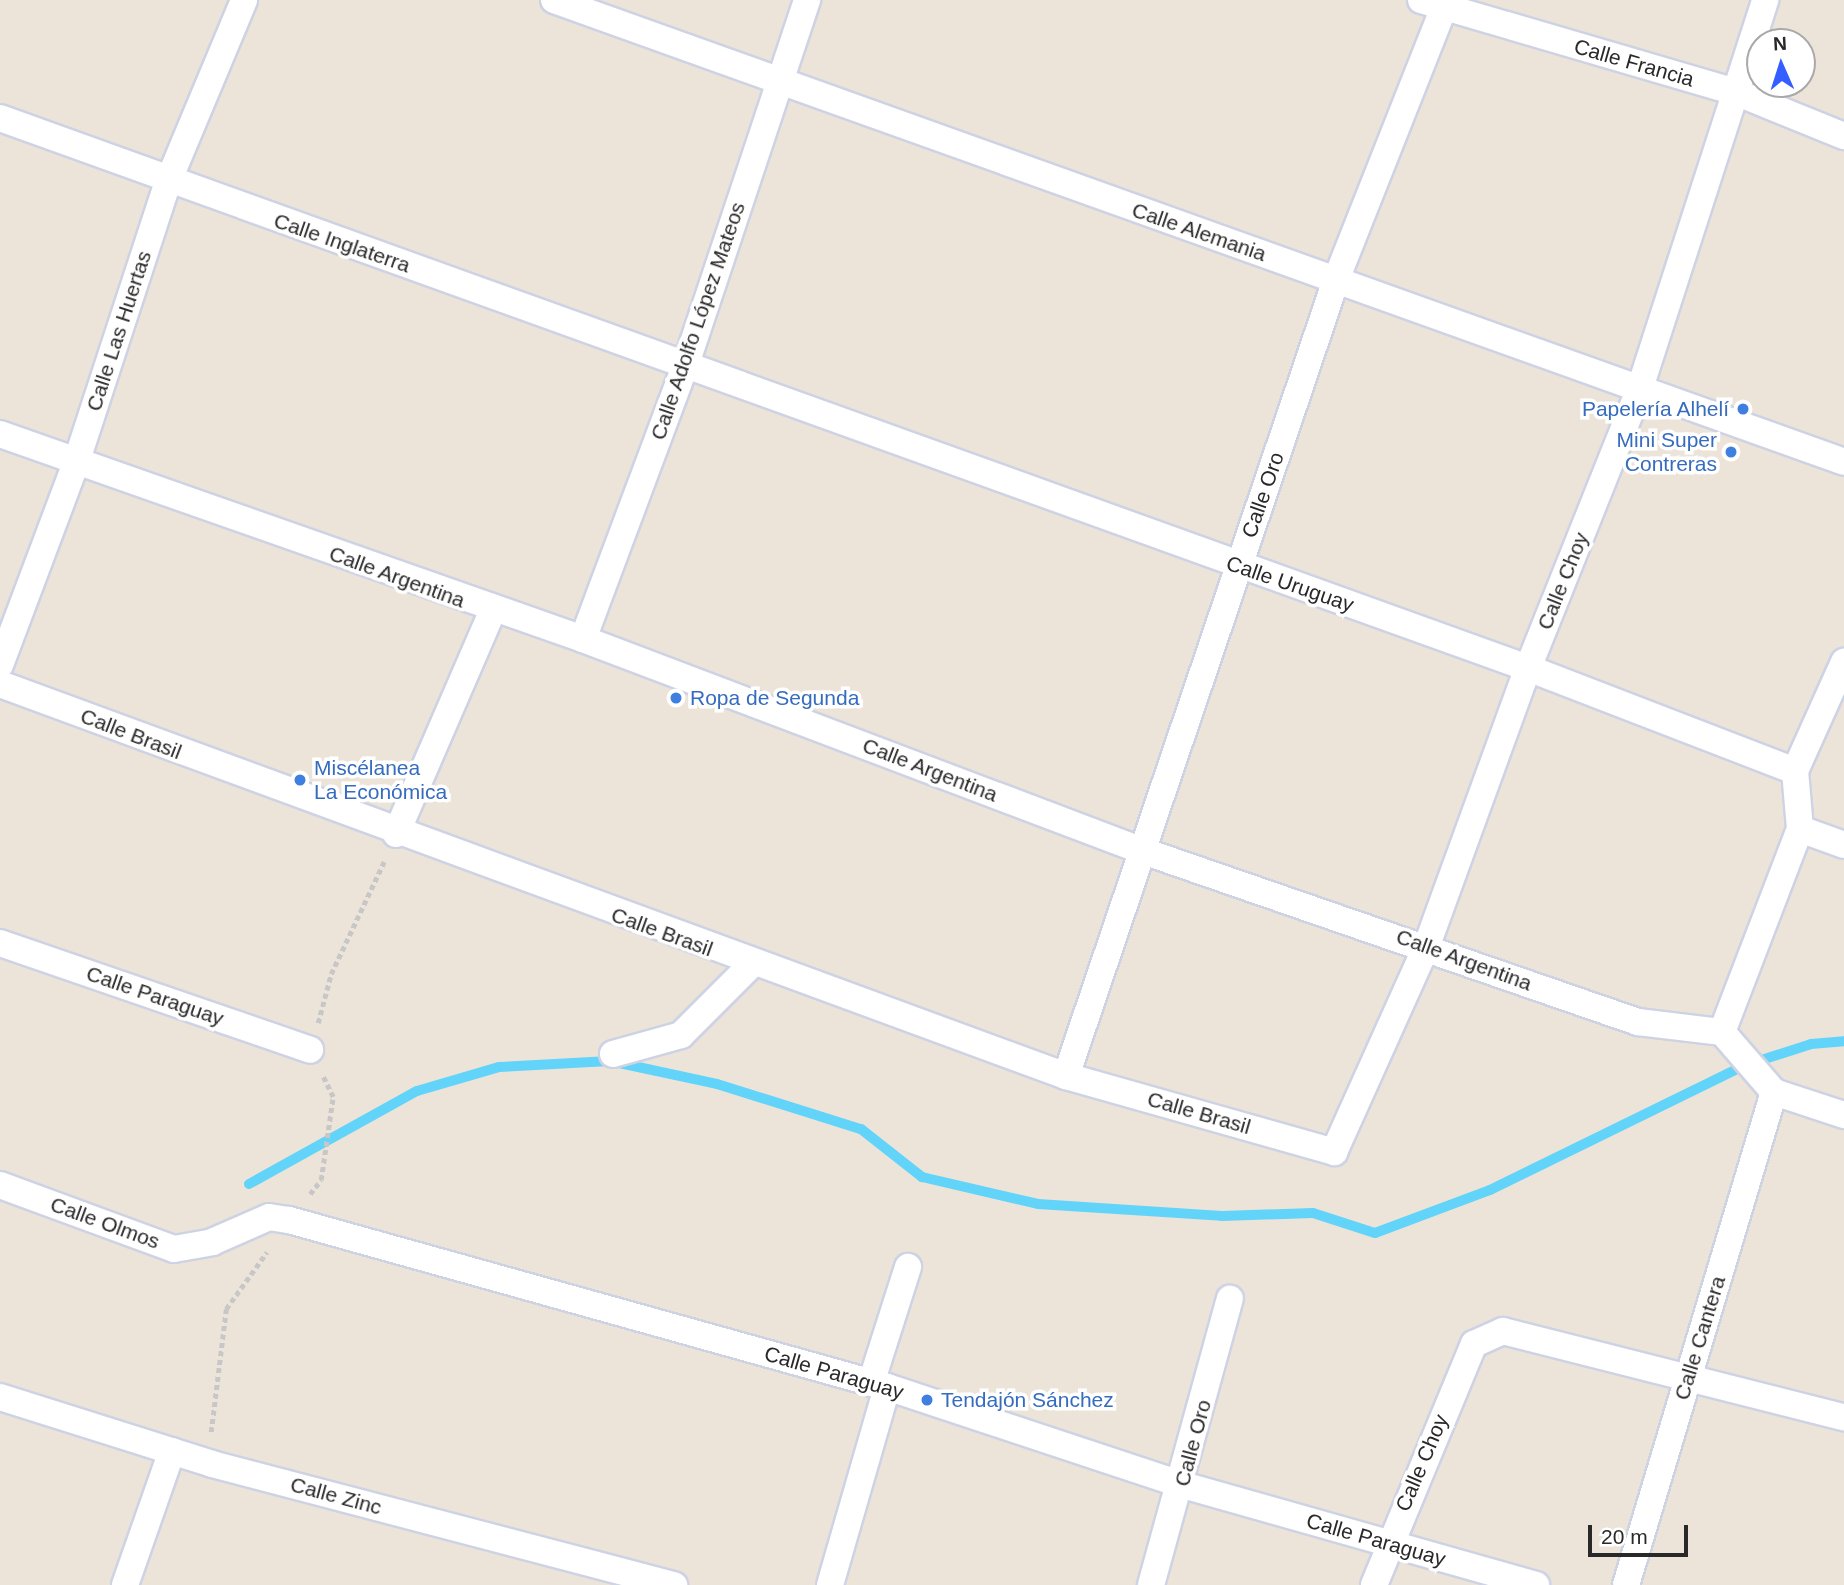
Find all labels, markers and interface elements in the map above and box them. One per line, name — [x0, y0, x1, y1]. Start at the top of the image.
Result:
north arrow — [1746, 28, 1816, 98]
text: N — [1773, 33, 1787, 54]
street label: Calle Francia — [1571, 34, 1697, 92]
street label: Calle Alemania — [1128, 197, 1270, 267]
street label: Calle Adolfo López Mateos — [645, 198, 751, 444]
street label: Calle Inglaterra — [271, 208, 413, 278]
street label: Calle Las Huertas — [81, 248, 157, 414]
place label: Papelería Alhelí — [1581, 396, 1729, 422]
marker: Papelería Alhelí — [1735, 401, 1751, 417]
place label: Mini Super Contreras — [1617, 427, 1717, 477]
marker: Mini Super Contreras — [1723, 444, 1739, 460]
street label: Calle Oro — [1237, 449, 1289, 541]
street label: Calle Choy — [1532, 529, 1594, 633]
street label: Calle Argentina — [325, 541, 469, 613]
street label: Calle Uruguay — [1223, 550, 1357, 618]
place label: Ropa de Segunda — [690, 685, 859, 711]
marker: Ropa de Segunda — [668, 690, 684, 706]
street label: Calle Brasil — [77, 703, 185, 765]
street label: Calle Argentina — [858, 733, 1002, 807]
place label: Miscélanea La Económica — [314, 755, 447, 805]
marker: Miscélanea La Económica — [292, 772, 308, 788]
street label: Calle Brasil — [608, 902, 716, 962]
street label: Calle Argentina — [1392, 924, 1536, 996]
street label: Calle Paraguay — [83, 961, 227, 1031]
street label: Calle Brasil — [1144, 1086, 1254, 1140]
street label: Calle Olmos — [47, 1192, 163, 1254]
street label: Calle Cantera — [1669, 1273, 1731, 1403]
street label: Calle Paraguay — [762, 1341, 906, 1405]
place label: Tendajón Sánchez — [941, 1387, 1114, 1413]
marker: Tendajón Sánchez — [919, 1392, 935, 1408]
street label: Calle Oro — [1169, 1397, 1217, 1489]
street label: Calle Choy — [1390, 1411, 1454, 1515]
street label: Calle Zinc — [288, 1472, 384, 1520]
street label: Calle Paraguay — [1304, 1508, 1448, 1572]
scale bar — [1592, 1512, 1692, 1556]
text: 20 m — [1601, 1525, 1648, 1548]

